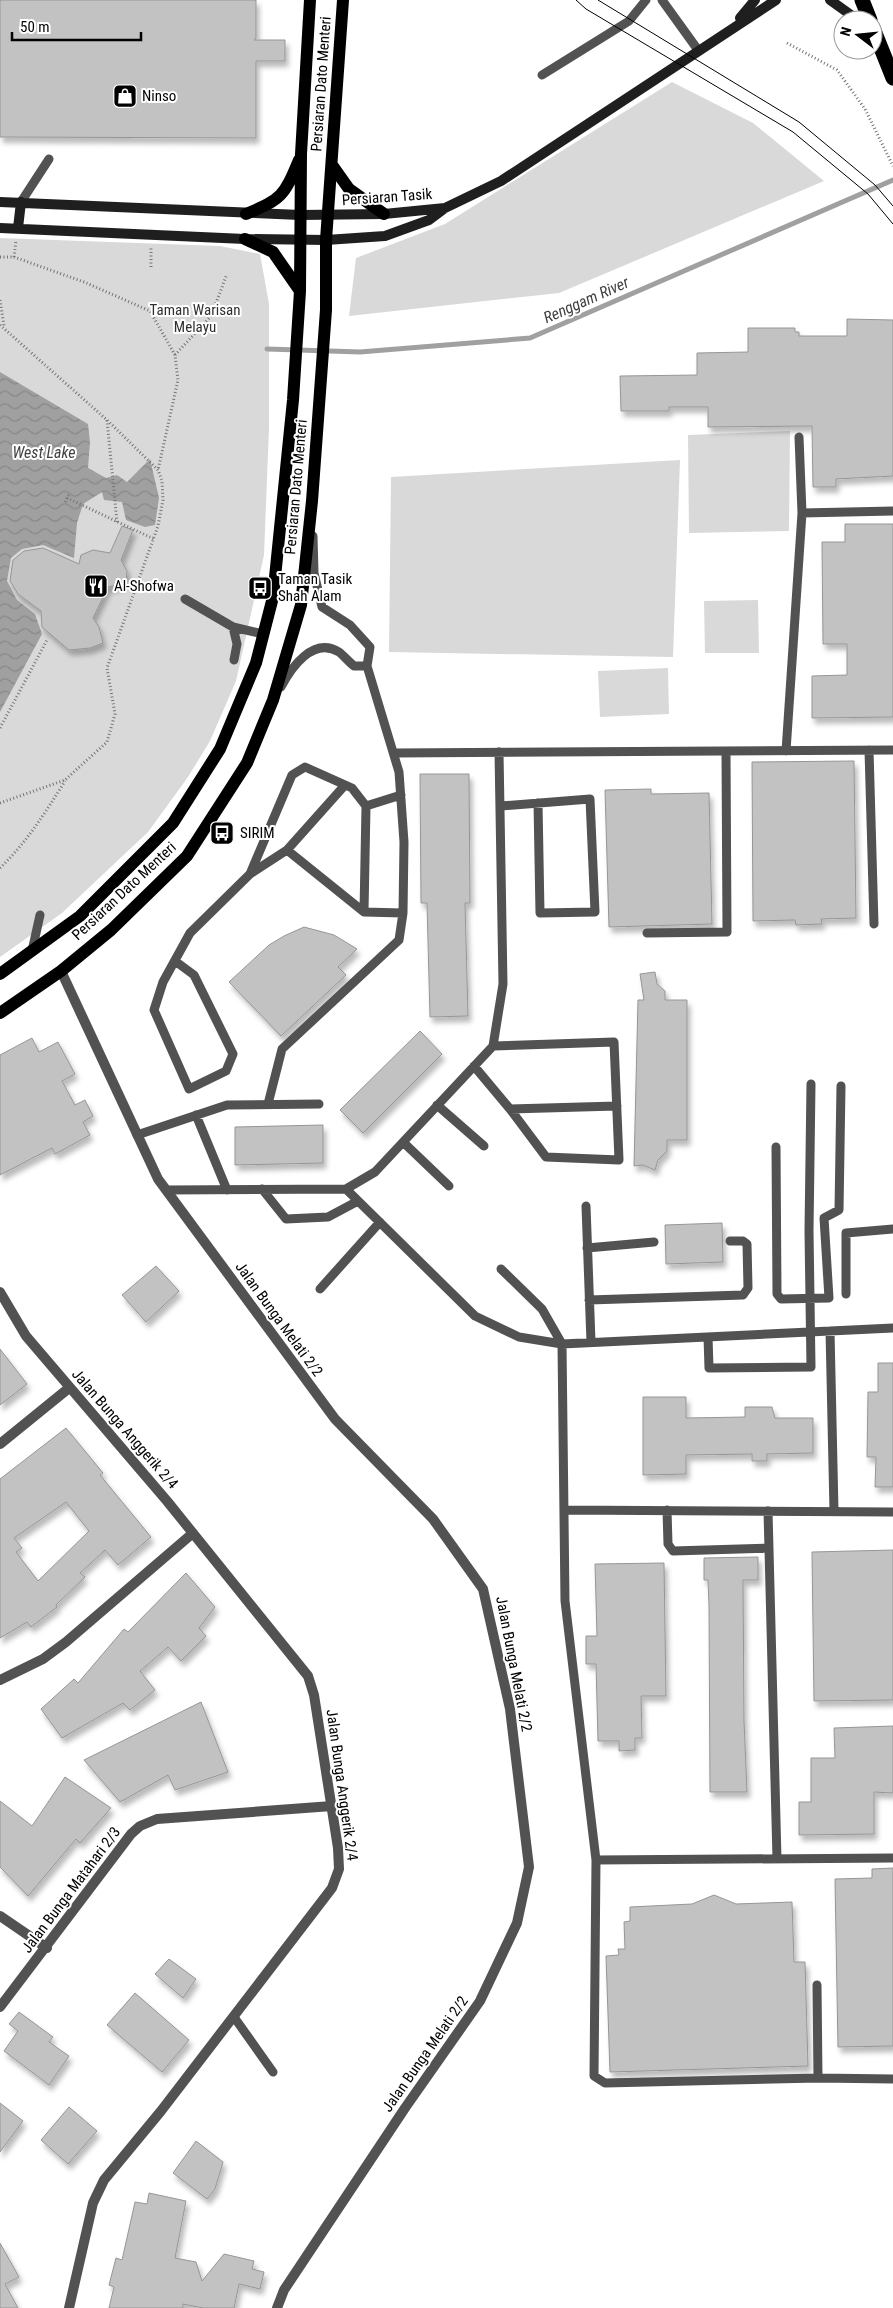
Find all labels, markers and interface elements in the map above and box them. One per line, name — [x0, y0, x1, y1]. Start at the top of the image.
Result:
scale bar — [12, 10, 141, 42]
north arrow — [833, 10, 883, 60]
street label: Persiaran Dato Menteri — [307, 16, 335, 152]
text: 50 m — [20, 18, 50, 36]
text: N — [837, 25, 854, 38]
shop icon: Ninso — [112, 83, 138, 109]
place label: Ninso — [142, 87, 176, 105]
street label: Persiaran Tasik — [341, 185, 433, 209]
water label: Renggam River — [540, 272, 633, 327]
park label: Taman Warisan Melayu — [149, 301, 241, 336]
street label: Persiaran Dato Menteri — [281, 419, 311, 555]
water label: West Lake — [12, 443, 76, 462]
place label: Taman Tasik Shah Alam — [278, 570, 353, 605]
restaurant icon: Al-Shofwa — [83, 573, 109, 599]
bus stop icon: Taman Tasik Shah Alam — [247, 575, 273, 601]
place label: Al-Shofwa — [114, 577, 174, 595]
bus stop icon: SIRIM — [209, 820, 235, 846]
place label: SIRIM — [240, 824, 275, 842]
street label: Persiaran Dato Menteri — [68, 838, 180, 944]
street label: Jalan Bunga Melati 2/2 — [231, 1258, 327, 1380]
street label: Jalan Bunga Anggerik 2/4 — [68, 1365, 182, 1493]
street label: Jalan Bunga Melati 2/2 — [492, 1595, 536, 1733]
street label: Jalan Bunga Anggerik 2/4 — [322, 1708, 362, 1862]
street label: Jalan Bunga Matahari 2/3 — [18, 1824, 124, 1956]
street label: Jalan Bunga Melati 2/2 — [378, 1993, 472, 2115]

